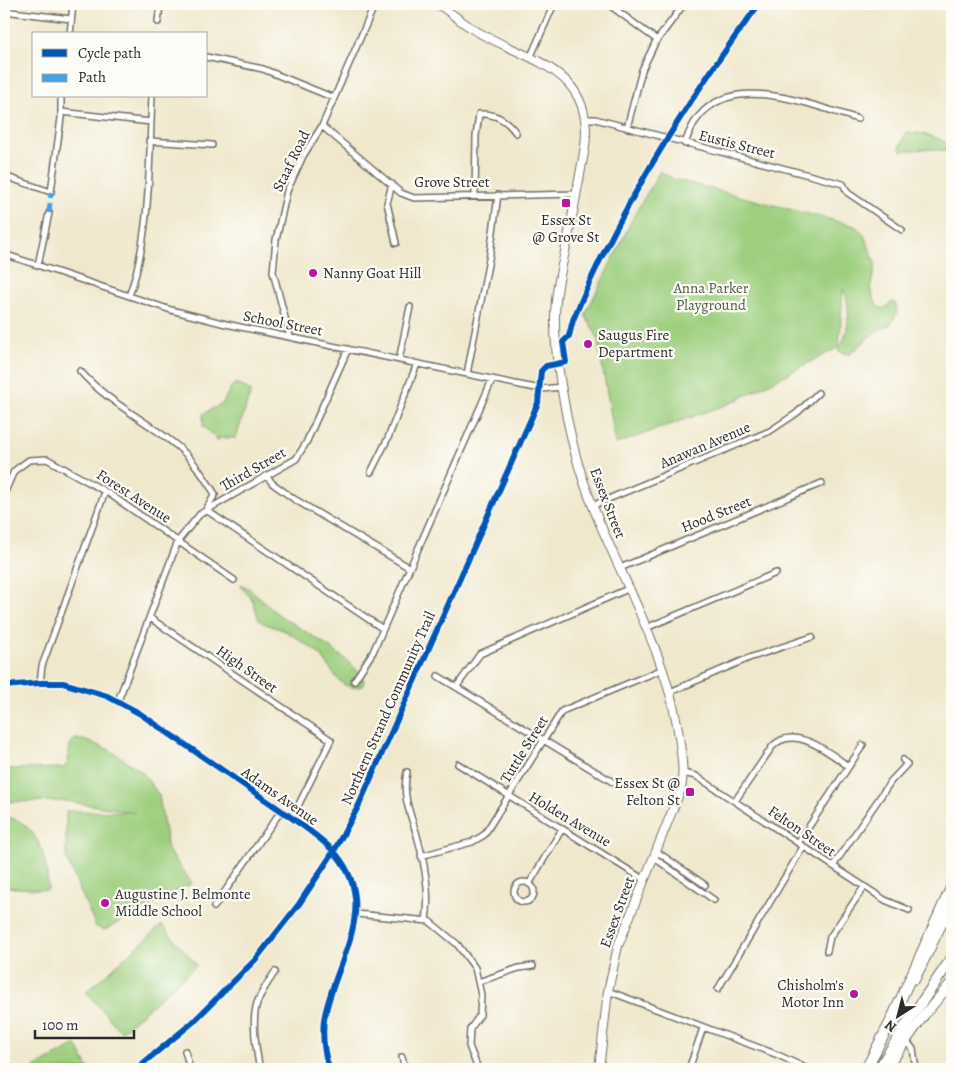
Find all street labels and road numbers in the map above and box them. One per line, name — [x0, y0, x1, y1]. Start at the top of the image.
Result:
street label: Eustis Street — [697, 125, 777, 163]
street label: Staaf Road — [268, 126, 315, 195]
street label: Grove Street — [414, 172, 490, 192]
street label: School Street — [242, 306, 324, 341]
street label: Anawan Avenue — [656, 417, 754, 473]
street label: Third Street — [217, 442, 289, 496]
street label: Forest Avenue — [93, 464, 175, 528]
street label: Essex Street — [585, 465, 631, 541]
street label: Hood Street — [678, 491, 754, 537]
street label: Northern Strand Community Trail — [336, 608, 440, 808]
street label: High Street — [212, 641, 282, 698]
street label: Tuttle Street — [495, 711, 553, 787]
street label: Adams Avenue — [237, 762, 323, 830]
street label: Holden Avenue — [525, 787, 615, 852]
street label: Felton Street — [764, 801, 840, 861]
street label: Essex Street — [595, 874, 639, 950]

